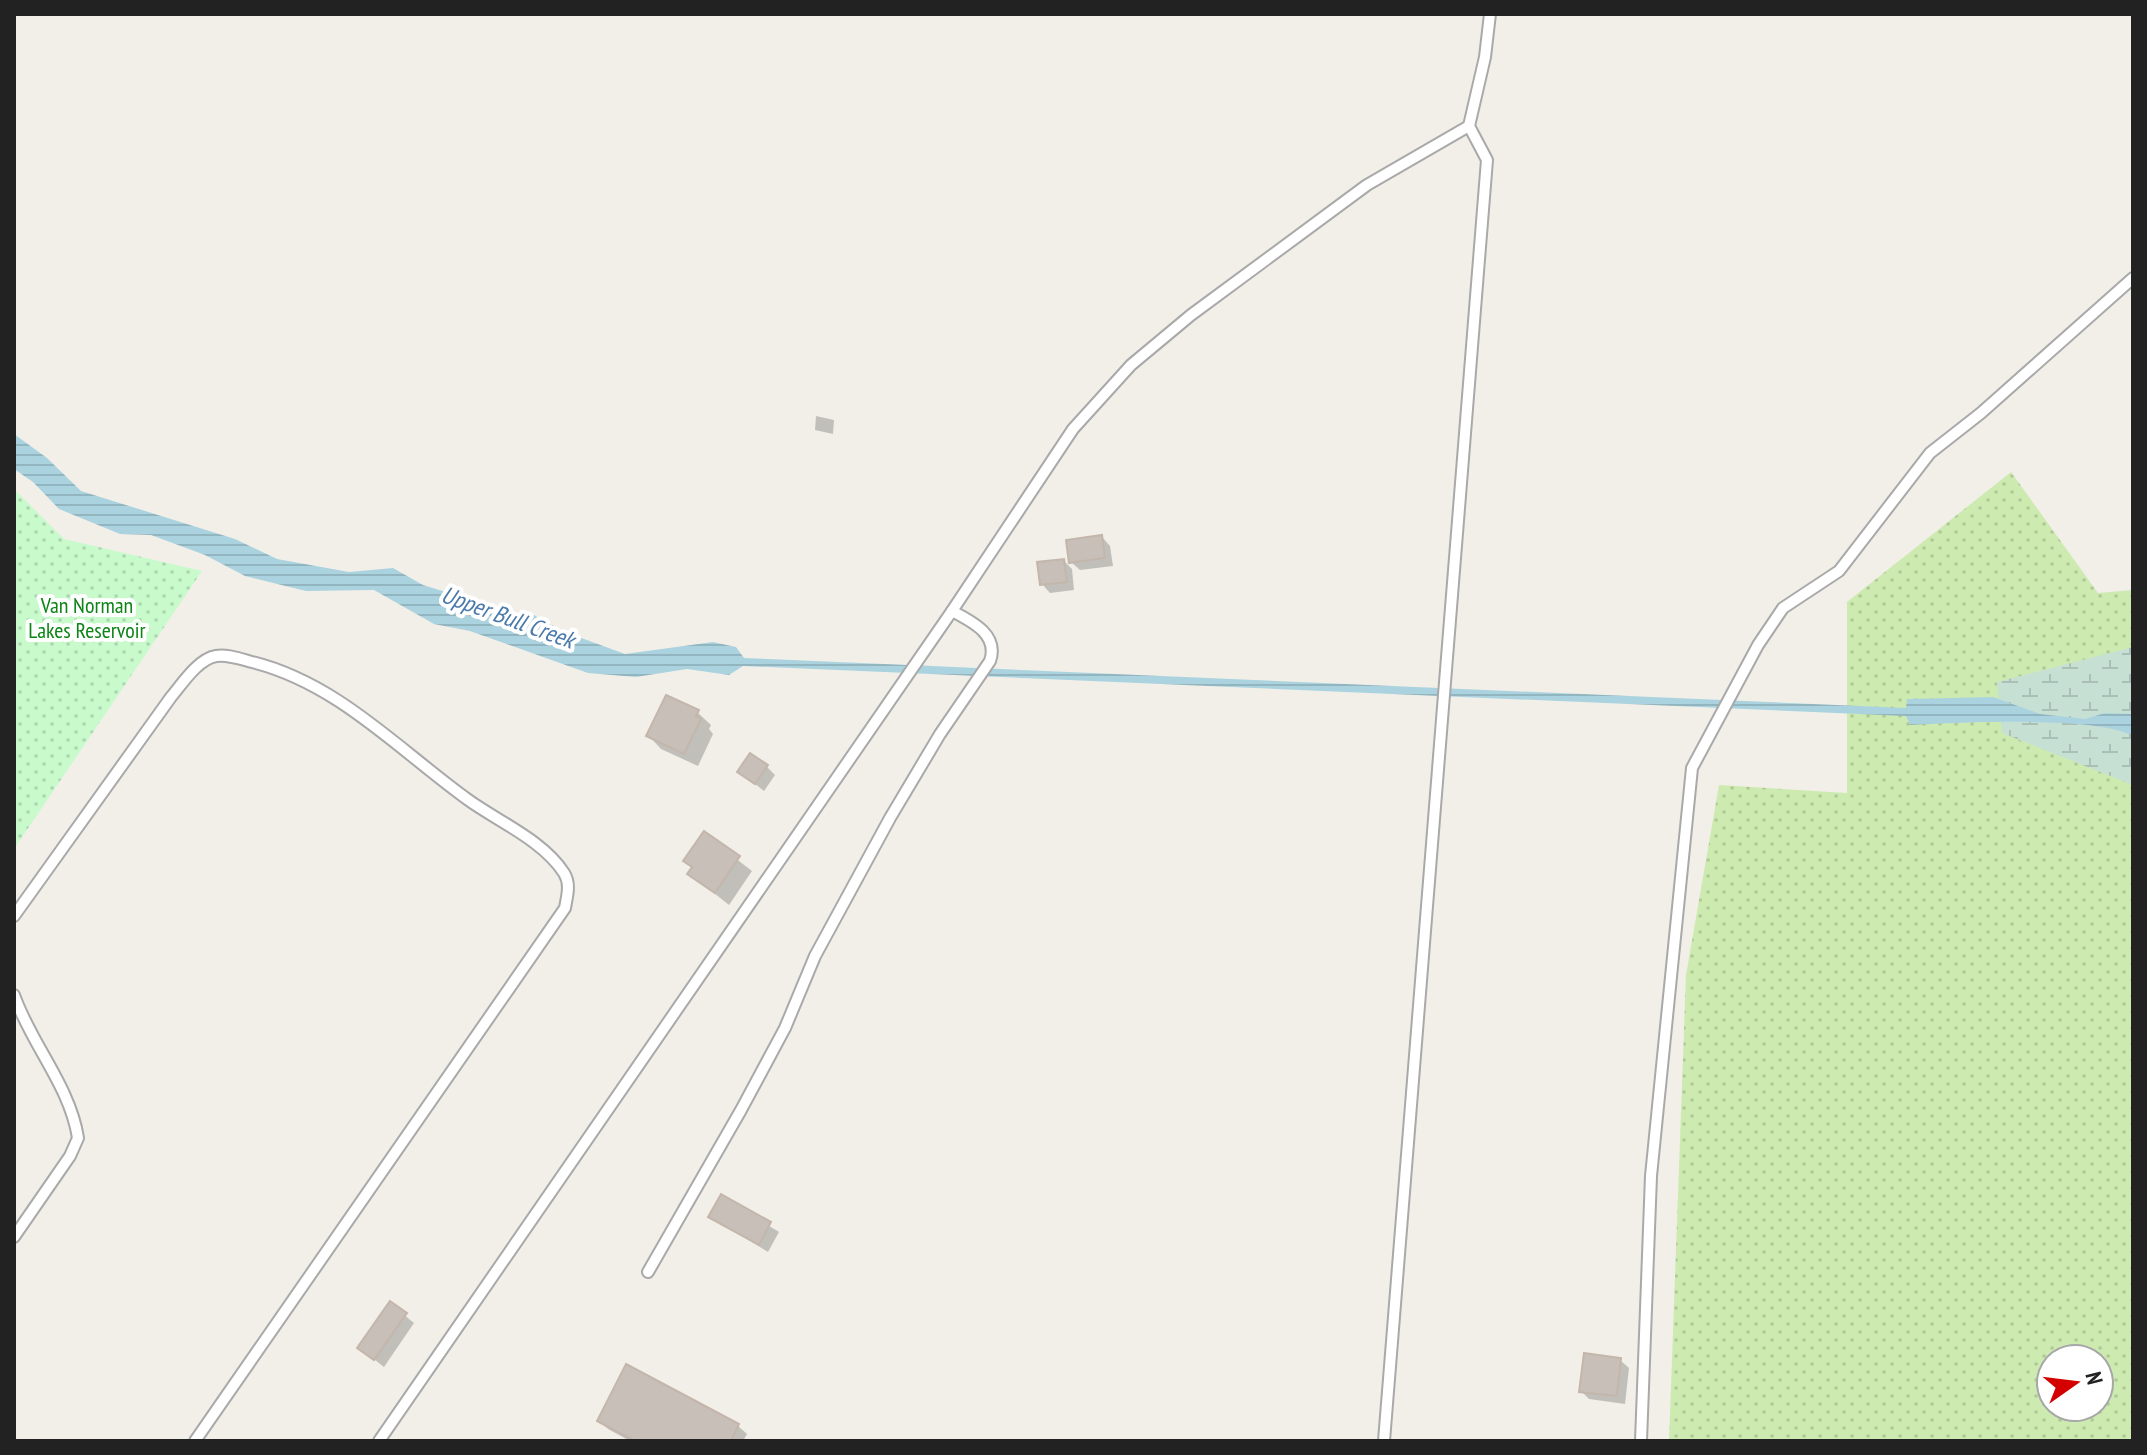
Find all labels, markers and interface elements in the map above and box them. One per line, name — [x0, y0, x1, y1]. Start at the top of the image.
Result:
water label: Upper Bull Creek — [437, 579, 581, 656]
park label: Van Norman Lakes Reservoir — [28, 591, 146, 644]
north arrow — [2035, 1343, 2115, 1423]
text: N — [2079, 1369, 2109, 1387]

